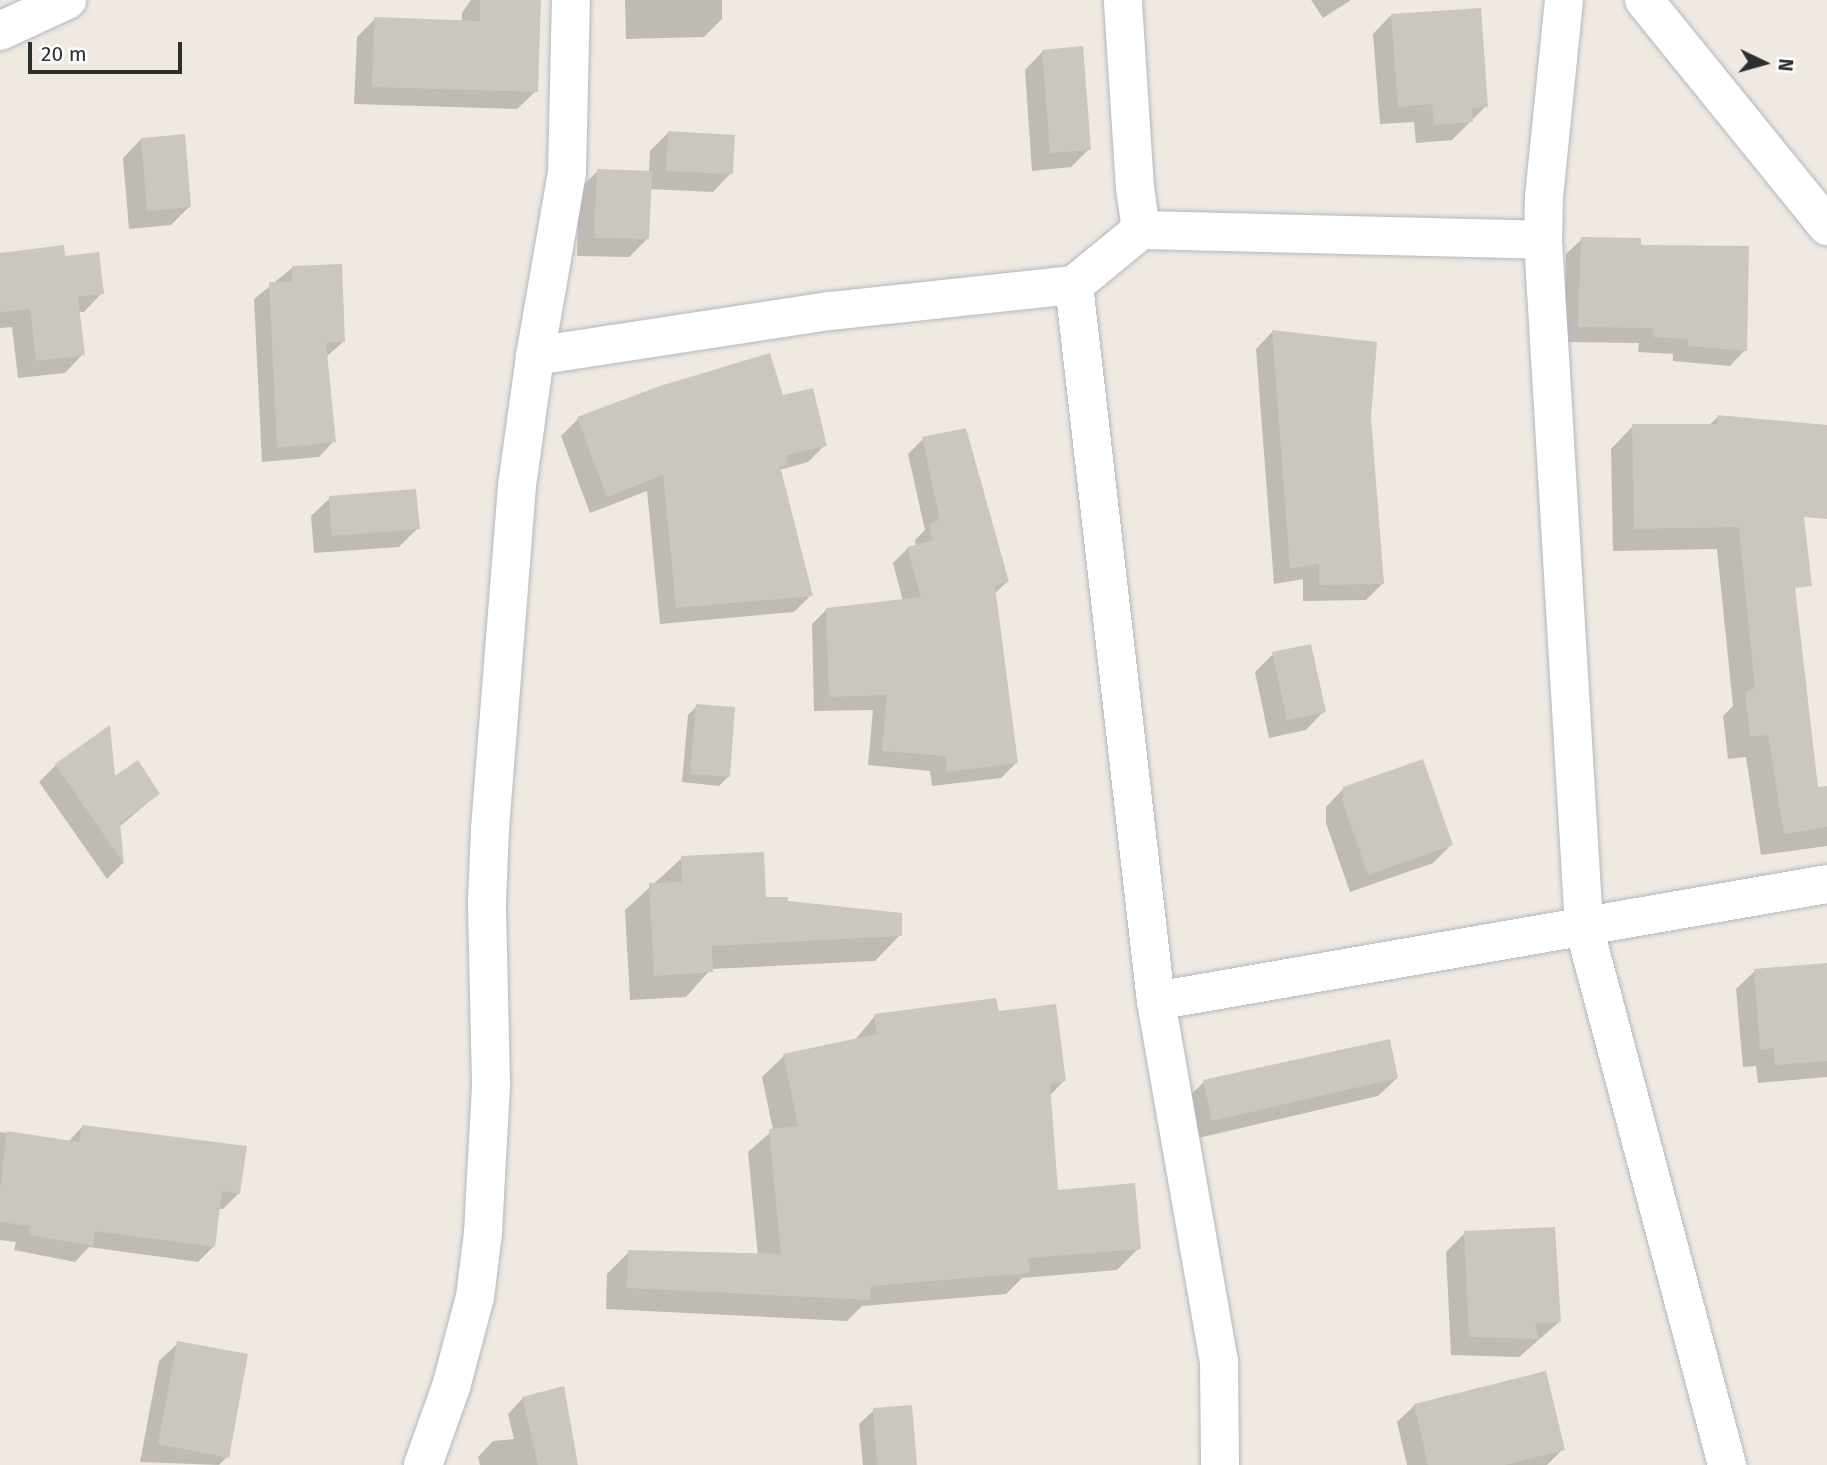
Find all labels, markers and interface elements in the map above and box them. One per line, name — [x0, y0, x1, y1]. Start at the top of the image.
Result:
scale bar — [32, 28, 186, 72]
north arrow — [1729, 28, 1799, 98]
text: 20 m — [41, 41, 87, 67]
text: N — [1773, 58, 1797, 72]

